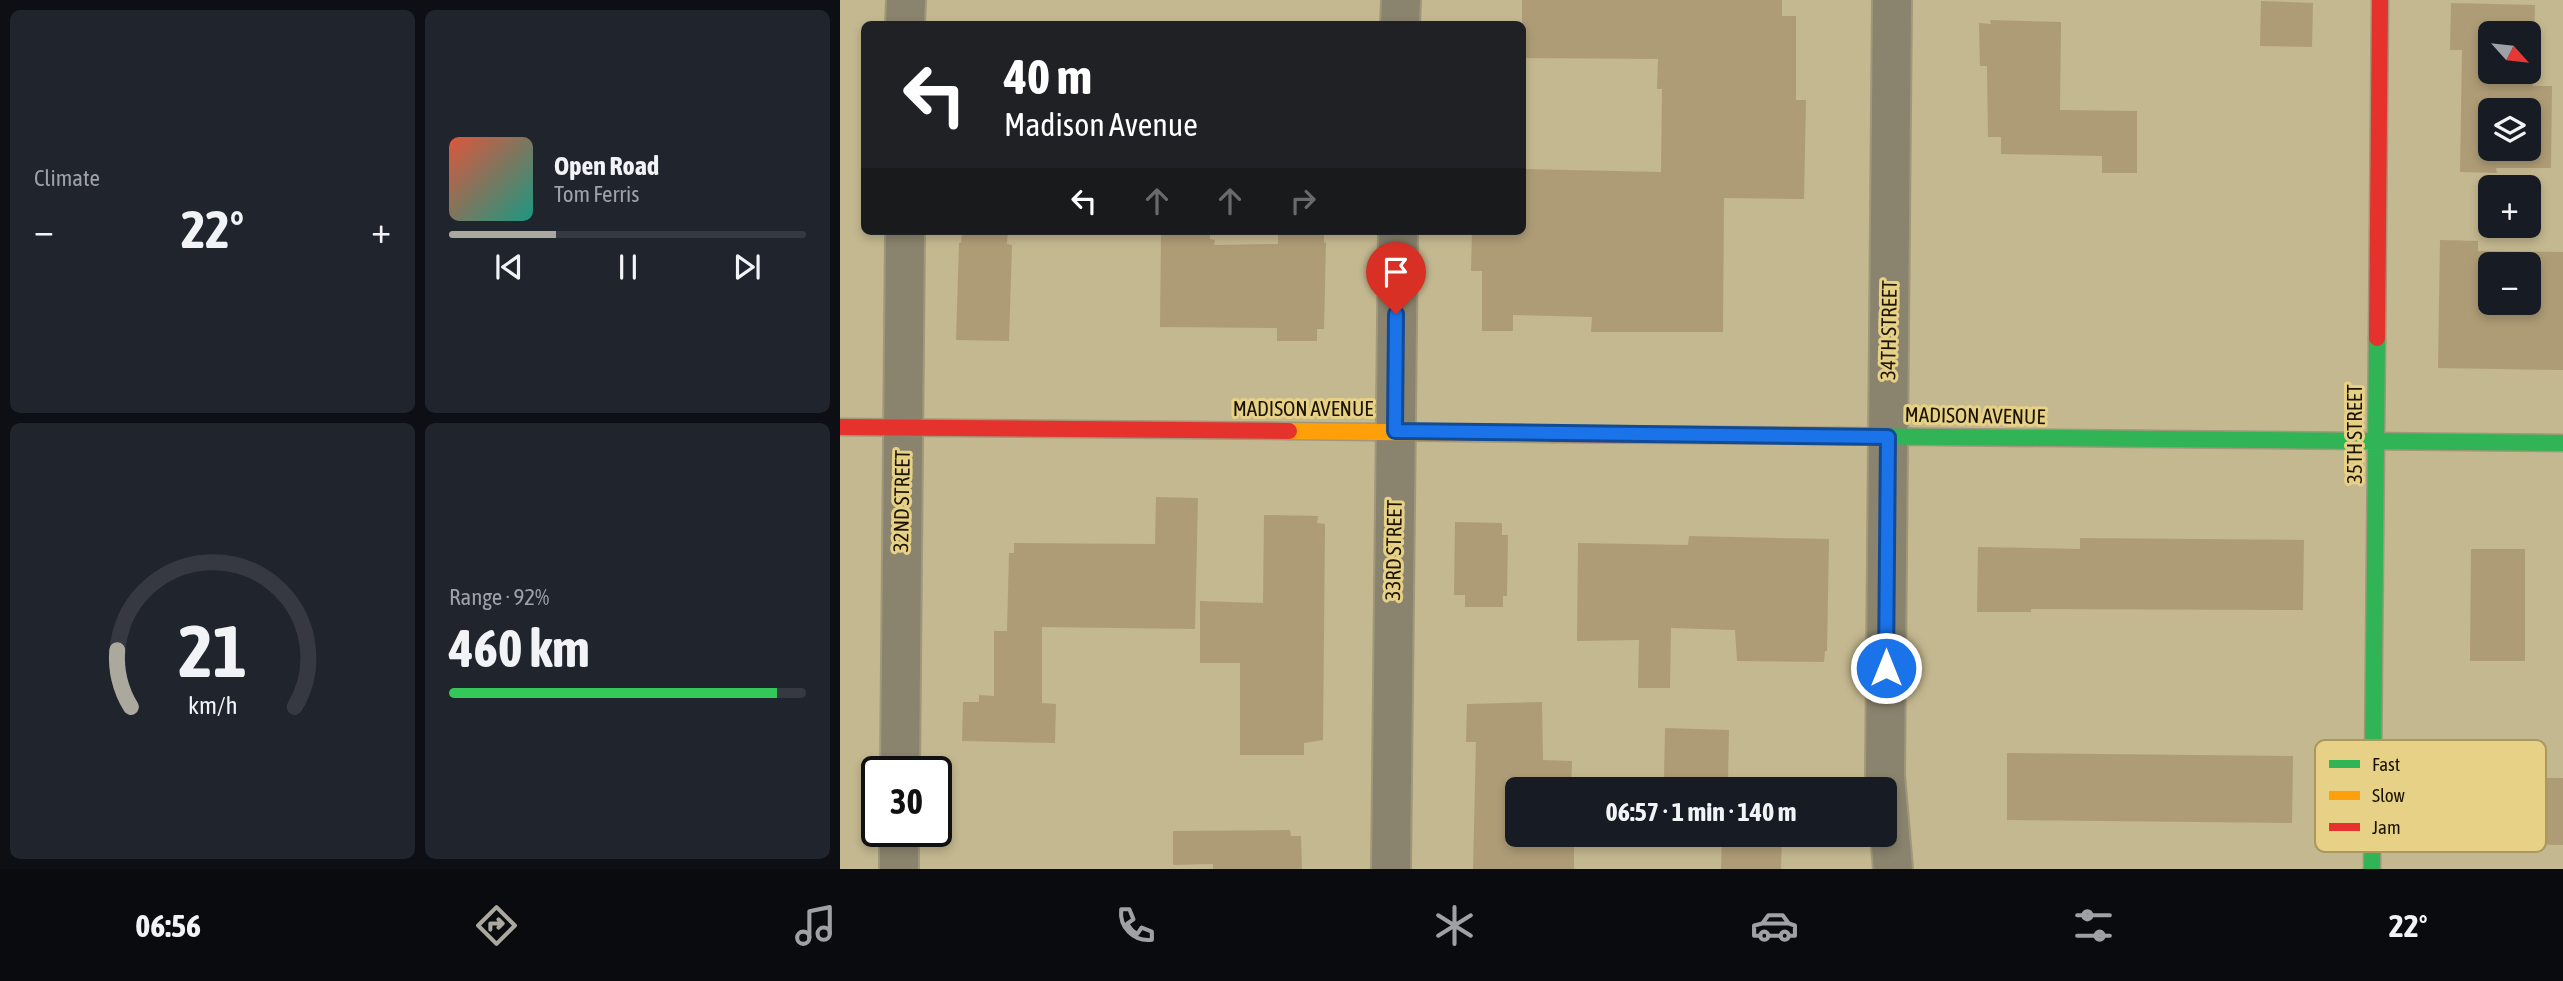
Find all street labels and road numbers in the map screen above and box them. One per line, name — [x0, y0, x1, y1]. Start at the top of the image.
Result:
street label: 34TH STREET — [1875, 280, 1901, 380]
street label: 35TH STREET — [2342, 384, 2366, 484]
street label: MADISON AVENUE — [1233, 396, 1373, 420]
street label: MADISON AVENUE — [1904, 402, 2046, 428]
street label: 32ND STREET — [888, 450, 914, 552]
street label: 33RD STREET — [1380, 500, 1406, 600]

